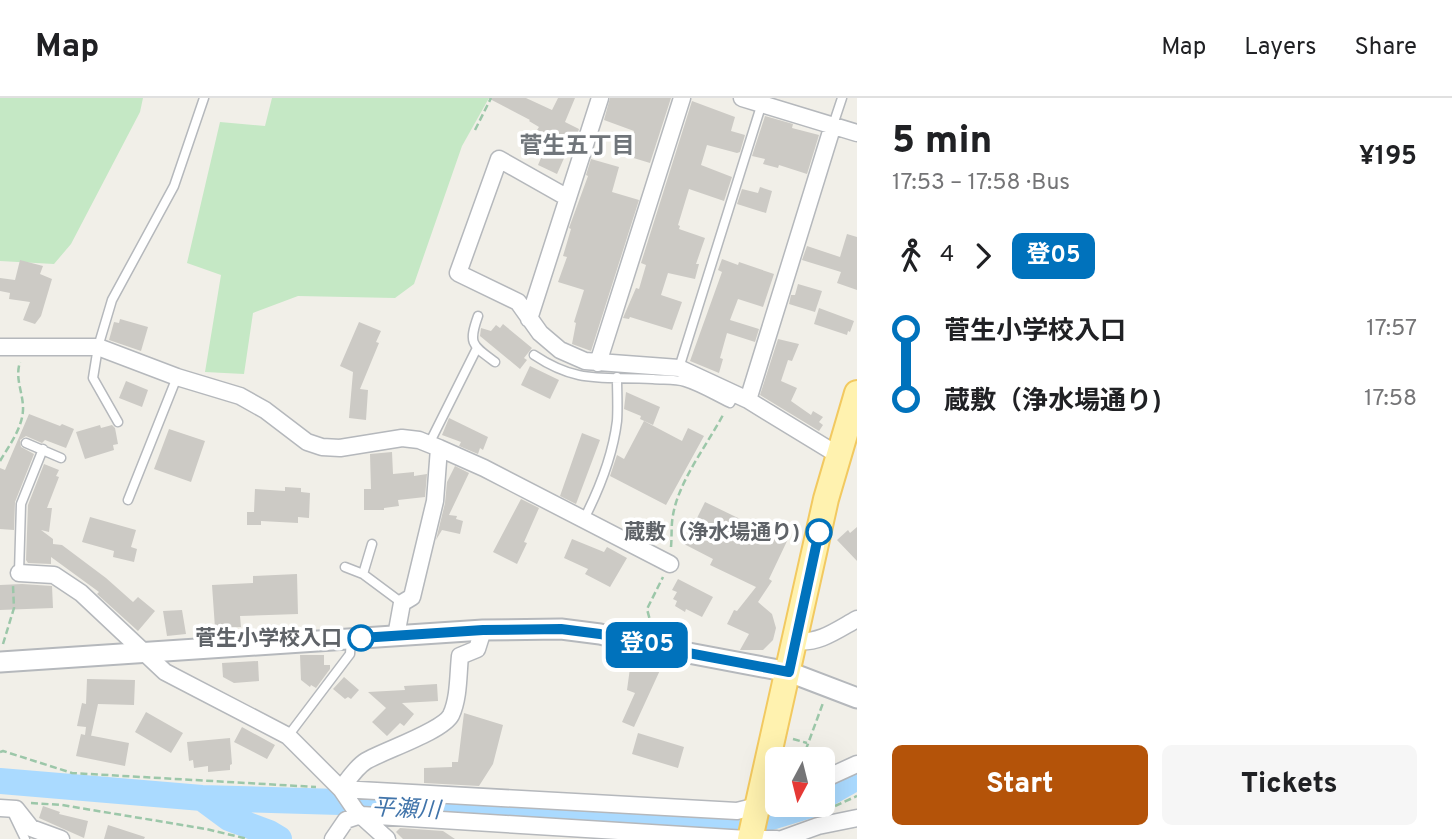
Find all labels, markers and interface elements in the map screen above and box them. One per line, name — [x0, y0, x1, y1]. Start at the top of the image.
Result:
text: Map — [35, 27, 99, 69]
text: Map — [1161, 33, 1206, 63]
text: Layers — [1244, 33, 1316, 63]
text: Share — [1354, 33, 1417, 63]
text: 5 min — [892, 118, 992, 167]
district label: 菅生五丁目 — [520, 133, 635, 162]
text: ¥195 — [1359, 141, 1417, 174]
text: 17:53 – 17:58 · Bus — [892, 169, 1070, 198]
icon: walk — [892, 237, 930, 275]
icon: forward — [964, 237, 1002, 275]
text: 4 — [940, 241, 954, 270]
text: 登05 — [1026, 241, 1081, 271]
text: 17:57 — [1366, 315, 1417, 344]
text: 菅生小学校入口 — [944, 316, 1126, 349]
text: 17:58 — [1364, 385, 1417, 414]
text: 蔵敷（浄水場通り) — [944, 386, 1162, 419]
marker: 蔵敷（浄水場通り) — [806, 519, 832, 545]
place label: 蔵敷（浄水場通り) — [624, 520, 800, 547]
line badge: 登05 — [607, 622, 687, 668]
marker: 菅生小学校入口 — [348, 625, 374, 651]
place label: 菅生小学校入口 — [195, 626, 342, 653]
text: 登05 — [620, 630, 674, 660]
button: Start — [892, 745, 1148, 825]
button: Tickets — [1162, 745, 1417, 825]
north arrow — [765, 747, 835, 817]
map controls — [765, 747, 835, 817]
water label: 平瀬川 — [371, 794, 444, 827]

